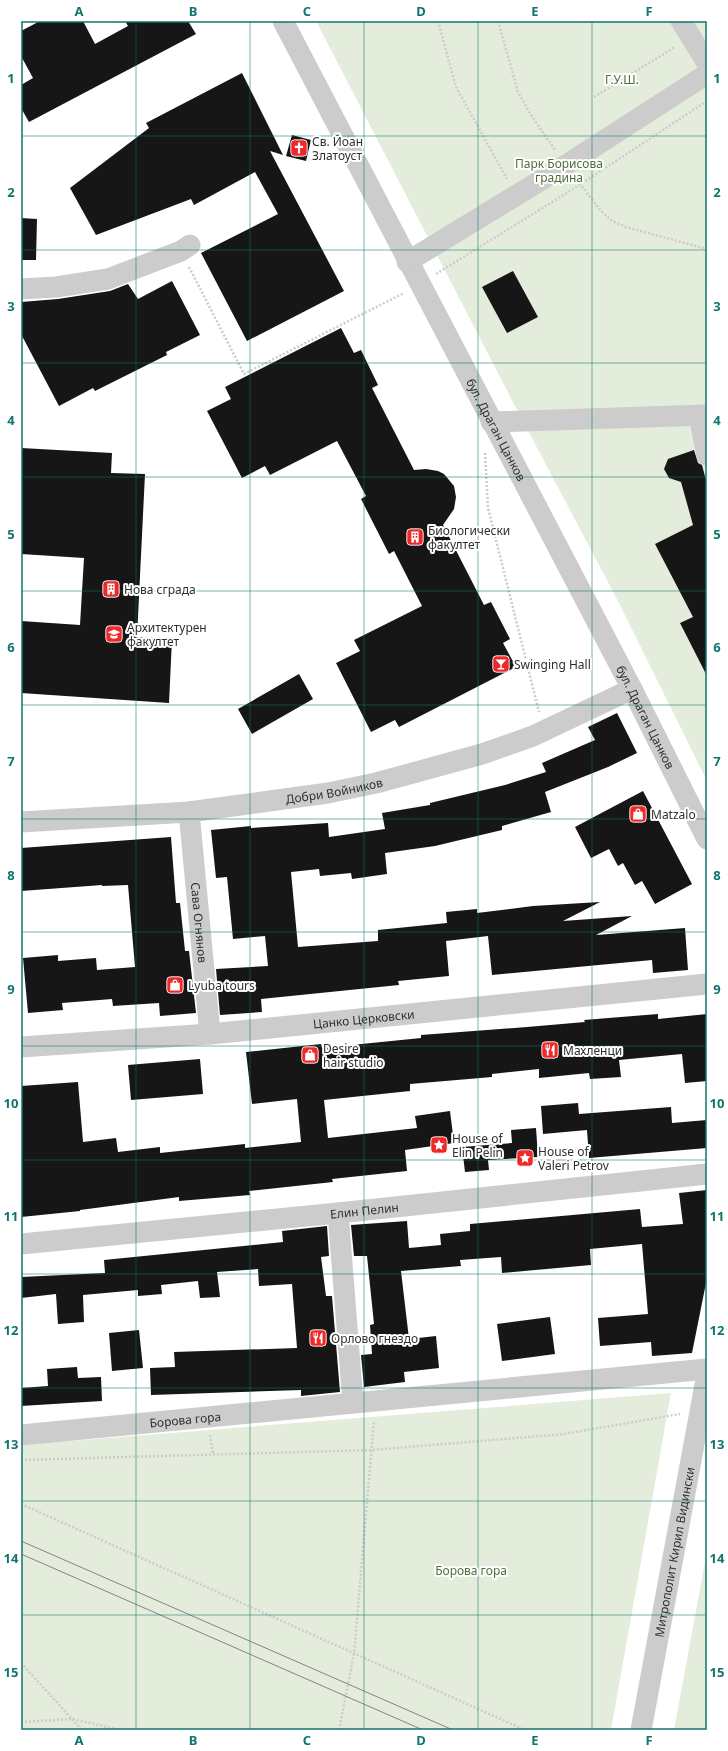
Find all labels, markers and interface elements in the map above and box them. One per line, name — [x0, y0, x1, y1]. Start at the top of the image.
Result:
text: A — [75, 2, 84, 20]
text: B — [189, 2, 197, 20]
text: C — [303, 2, 311, 20]
text: D — [416, 2, 426, 20]
text: E — [531, 2, 539, 20]
text: F — [645, 2, 653, 20]
text: 1 — [7, 69, 15, 87]
text: 1 — [713, 69, 721, 87]
park label: Г.У.Ш. — [605, 71, 639, 88]
place label: Св. Йоан Златоуст — [312, 133, 363, 164]
church icon: Св. Йоан Златоуст — [289, 138, 309, 158]
park label: Парк Борисова градина — [515, 155, 603, 186]
text: 2 — [7, 183, 15, 201]
text: 2 — [713, 183, 721, 201]
text: 3 — [7, 297, 15, 315]
text: 3 — [713, 297, 721, 315]
street label: бул. Драган Цанков — [463, 375, 530, 484]
text: 4 — [7, 411, 15, 429]
text: 4 — [713, 411, 721, 429]
place label: Биологически факултет — [428, 522, 510, 553]
text: 5 — [7, 525, 15, 543]
text: 5 — [713, 525, 721, 543]
building icon: Биологически факултет — [405, 527, 425, 547]
building icon: Нова сграда — [101, 579, 121, 599]
place label: Нова сграда — [124, 581, 196, 598]
place label: Архитектурен факултет — [127, 619, 207, 650]
school or university icon: Архитектурен факултет — [104, 624, 124, 644]
text: 6 — [7, 638, 15, 656]
text: 6 — [713, 638, 721, 656]
bar icon: Swinging Hall — [491, 654, 511, 674]
place label: Swinging Hall — [514, 656, 591, 673]
street label: бул. Драган Цанков — [613, 662, 679, 772]
text: 7 — [7, 752, 15, 770]
text: 7 — [713, 752, 721, 770]
street label: Добри Войников — [285, 773, 385, 807]
shop icon: Matzalo — [628, 804, 648, 824]
place label: Matzalo — [651, 806, 696, 823]
text: 8 — [7, 866, 15, 884]
text: 8 — [713, 866, 721, 884]
street label: Сава Огнянов — [187, 881, 212, 964]
shop icon: Lyuba tours — [165, 975, 185, 995]
place label: Lyuba tours — [188, 977, 255, 994]
text: 9 — [7, 980, 15, 998]
text: 9 — [713, 980, 721, 998]
street label: Цанко Церковски — [312, 1005, 415, 1032]
place label: Desire hair studio — [323, 1040, 384, 1071]
restaurant icon: Махленци — [540, 1040, 560, 1060]
place label: Махленци — [563, 1042, 622, 1059]
shop icon: Desire hair studio — [300, 1045, 320, 1065]
text: 10 — [4, 1094, 18, 1112]
text: 10 — [710, 1094, 724, 1112]
place label: House of Elin Pelin — [452, 1130, 503, 1161]
place icon: House of Elin Pelin — [429, 1135, 449, 1155]
place label: House of Valeri Petrov — [538, 1143, 610, 1174]
place icon: House of Valeri Petrov — [515, 1148, 535, 1168]
street label: Елин Пелин — [329, 1198, 400, 1222]
text: 11 — [4, 1207, 18, 1225]
text: 11 — [710, 1207, 724, 1225]
text: 12 — [4, 1321, 18, 1339]
text: 12 — [710, 1321, 724, 1339]
restaurant icon: Орлово гнездо — [308, 1328, 328, 1348]
place label: Орлово гнездо — [331, 1330, 418, 1347]
street label: Борова гора — [149, 1407, 222, 1431]
text: 13 — [4, 1435, 18, 1453]
text: 13 — [710, 1435, 724, 1453]
street label: Митрополит Кирил Видински — [650, 1465, 698, 1639]
text: 14 — [4, 1549, 19, 1567]
text: 14 — [710, 1549, 725, 1567]
park label: Борова гора — [435, 1562, 507, 1579]
text: 15 — [4, 1663, 18, 1681]
text: 15 — [710, 1663, 724, 1681]
text: A — [75, 1731, 84, 1749]
text: B — [189, 1731, 197, 1749]
text: C — [303, 1731, 311, 1749]
text: D — [416, 1731, 426, 1749]
text: E — [531, 1731, 539, 1749]
text: F — [645, 1731, 653, 1749]

